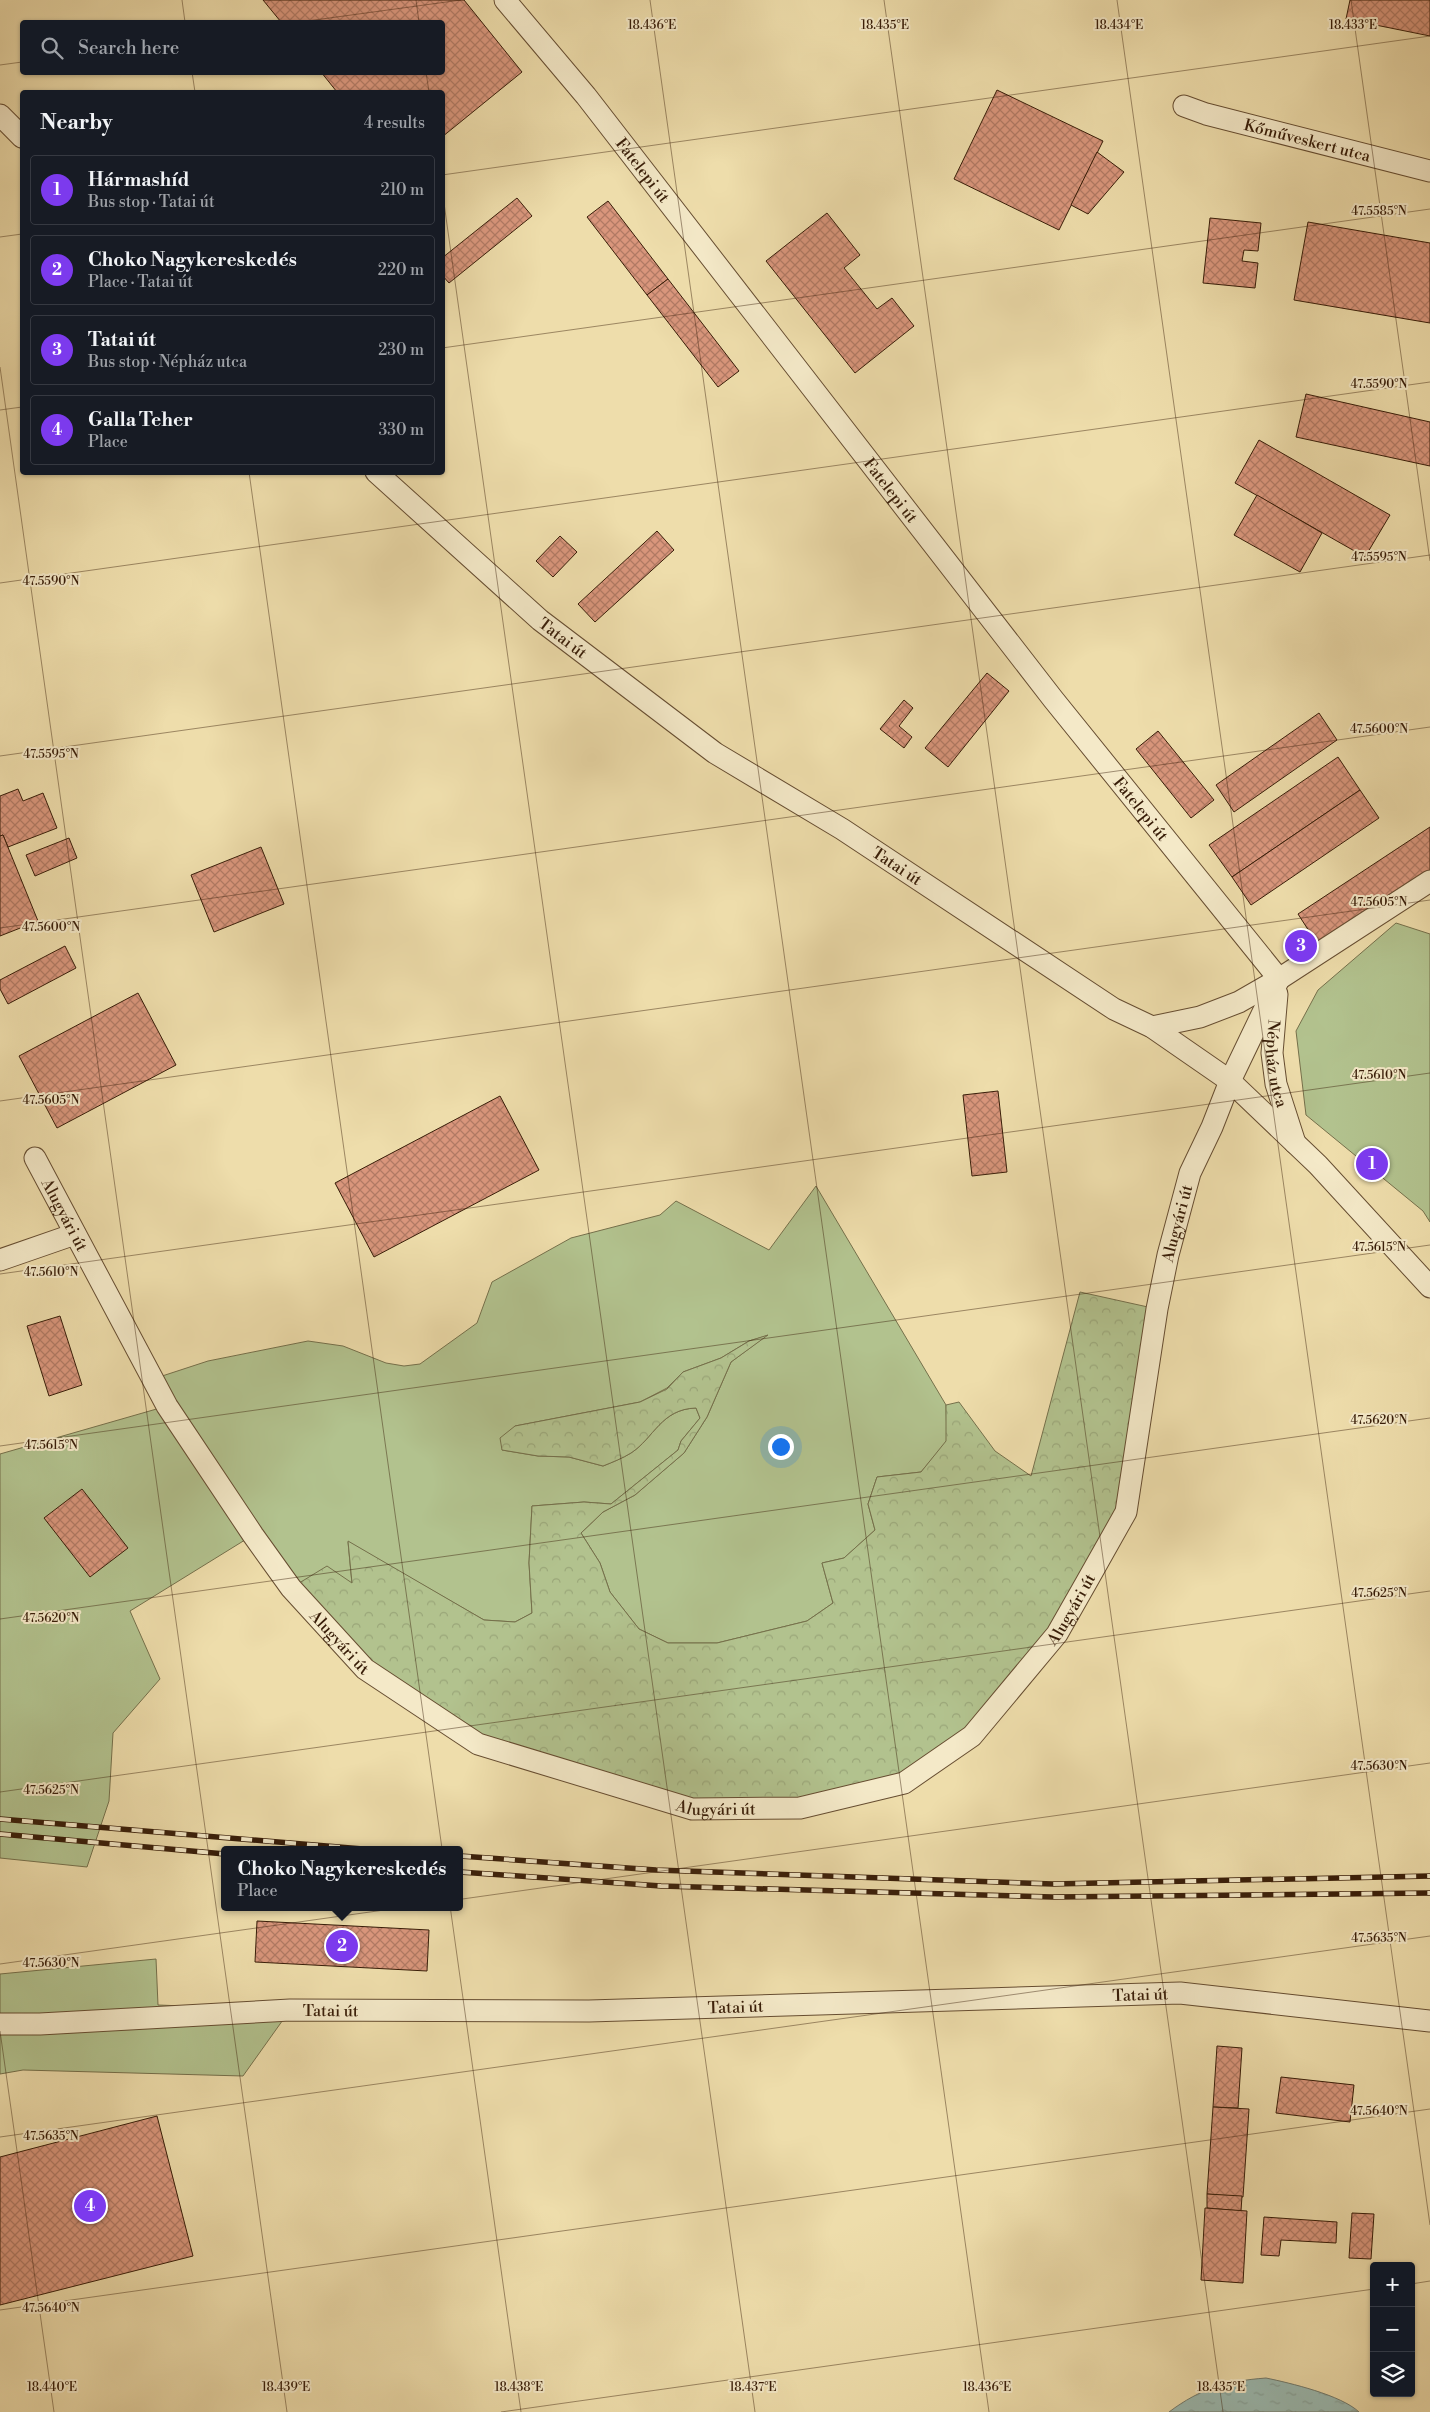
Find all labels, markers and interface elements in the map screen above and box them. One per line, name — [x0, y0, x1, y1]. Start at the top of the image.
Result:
text: 18.436°E — [628, 18, 676, 33]
text: 18.435°E — [861, 18, 909, 33]
text: 18.434°E — [1095, 18, 1143, 33]
text: 18.433°E — [1329, 18, 1377, 33]
search box — [20, 20, 445, 75]
icon: search — [38, 34, 66, 62]
text: Search here — [78, 36, 179, 60]
text: Nearby — [40, 110, 113, 136]
text: 4 results — [364, 113, 425, 133]
street label: Kőműveskert utca — [1242, 115, 1373, 167]
street label: Fatelepi út — [611, 134, 674, 207]
text: Hármashíd — [88, 168, 189, 192]
text: 1 — [53, 180, 61, 200]
text: 210 m — [380, 180, 424, 200]
text: Bus stop · Tatai út — [88, 192, 215, 212]
text: 47.5585°N — [1351, 204, 1407, 219]
text: Choko Nagykereskedés — [88, 248, 297, 272]
text: 2 — [52, 260, 62, 280]
text: 220 m — [378, 260, 424, 280]
text: Place · Tatai út — [88, 272, 193, 292]
text: Tatai út — [88, 328, 156, 352]
text: 3 — [52, 340, 62, 360]
text: 230 m — [378, 340, 424, 360]
text: Bus stop · Népház utca — [88, 352, 247, 372]
text: 47.5590°N — [1351, 377, 1407, 392]
text: Galla Teher — [88, 408, 193, 432]
text: 4 — [52, 420, 62, 440]
text: 330 m — [378, 420, 424, 440]
text: Place — [88, 432, 128, 452]
street label: Fatelepi út — [859, 454, 922, 527]
text: 47.5595°N — [1351, 550, 1407, 565]
text: 47.5590°N — [23, 574, 79, 589]
street label: Tatai út — [534, 614, 591, 663]
text: 47.5600°N — [1350, 722, 1408, 737]
text: 47.5595°N — [23, 747, 79, 762]
street label: Fatelepi út — [1109, 773, 1173, 846]
street label: Tatai út — [868, 843, 926, 890]
text: 47.5605°N — [1351, 895, 1407, 910]
text: 47.5600°N — [22, 920, 80, 935]
pin: 3 — [1285, 927, 1317, 965]
street label: Népház utca — [1261, 1019, 1292, 1111]
text: 47.5610°N — [1352, 1068, 1406, 1083]
text: 47.5605°N — [23, 1093, 79, 1108]
pin: 1 — [1356, 1145, 1388, 1183]
street label: Alugyári út — [36, 1174, 92, 1255]
street label: Alugyári út — [1158, 1182, 1198, 1265]
text: 47.5615°N — [1352, 1240, 1406, 1255]
text: 47.5610°N — [24, 1265, 78, 1280]
text: 47.5620°N — [1350, 1413, 1408, 1428]
your location — [768, 1434, 794, 1460]
text: 47.5615°N — [24, 1438, 78, 1453]
street label: Alugyári út — [1042, 1570, 1100, 1651]
text: 47.5625°N — [1351, 1586, 1407, 1601]
street label: Alugyári út — [304, 1606, 373, 1680]
text: 47.5620°N — [22, 1611, 80, 1626]
text: 47.5630°N — [1351, 1759, 1407, 1774]
text: 47.5625°N — [23, 1783, 79, 1798]
street label: Alugyári út — [673, 1795, 756, 1820]
popup — [221, 1846, 463, 1911]
text: Choko Nagykereskedés — [238, 1857, 446, 1881]
text: Place — [238, 1881, 277, 1901]
pin: 2 — [326, 1927, 358, 1965]
text: 47.5635°N — [1351, 1931, 1407, 1946]
text: 47.5630°N — [23, 1956, 79, 1971]
street label: Tatai út — [1112, 1984, 1169, 2006]
street label: Tatai út — [707, 1997, 764, 2018]
street label: Tatai út — [303, 2001, 359, 2021]
text: 47.5640°N — [1350, 2104, 1408, 2119]
text: 47.5635°N — [23, 2129, 79, 2144]
pin: 4 — [74, 2187, 106, 2225]
map controls — [1370, 2262, 1415, 2397]
button: + — [1370, 2262, 1415, 2307]
text: 47.5640°N — [22, 2301, 80, 2316]
button: − — [1370, 2307, 1415, 2352]
button: layers — [1370, 2352, 1415, 2397]
text: 18.440°E — [27, 2380, 77, 2395]
text: 18.439°E — [262, 2380, 310, 2395]
text: 18.438°E — [495, 2380, 543, 2395]
text: 18.437°E — [729, 2380, 777, 2395]
text: 18.436°E — [963, 2380, 1011, 2395]
text: 18.435°E — [1197, 2380, 1245, 2395]

